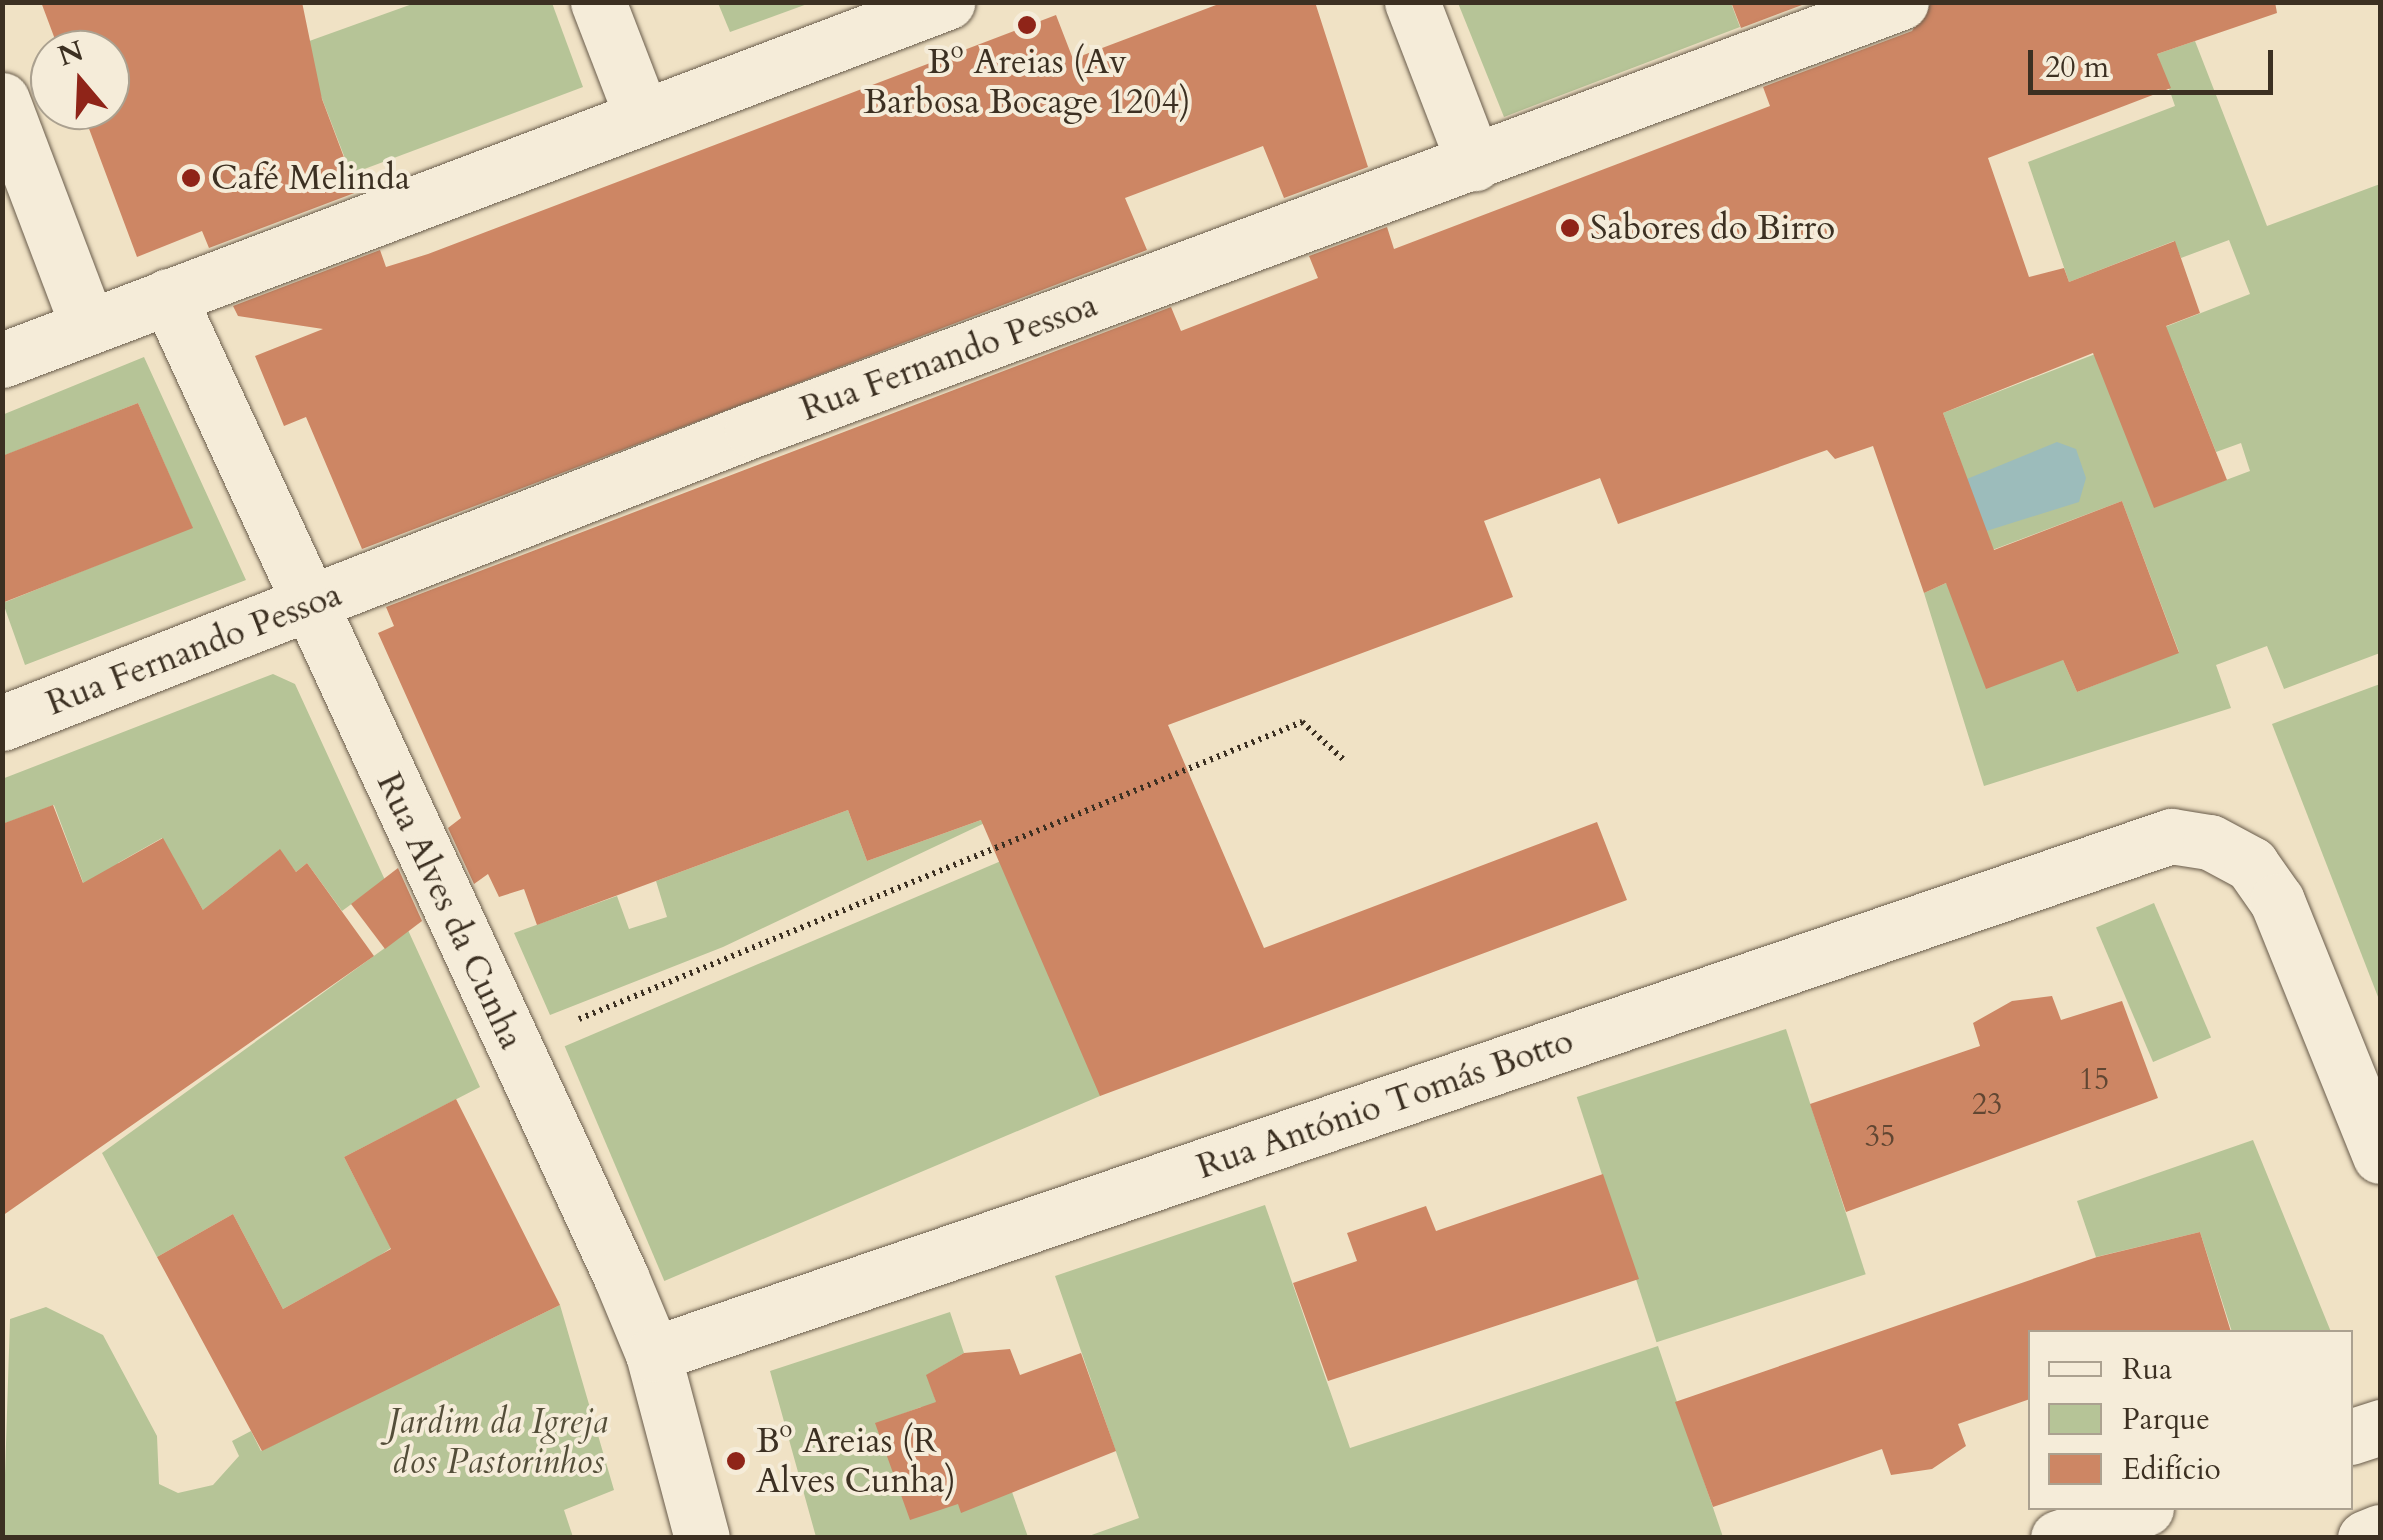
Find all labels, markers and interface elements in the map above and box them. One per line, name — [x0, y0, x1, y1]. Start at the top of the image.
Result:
marker: Bº Areias (Av Barbosa Bocage 1204) — [1016, 14, 1038, 36]
north arrow — [30, 30, 130, 130]
scale bar — [2033, 30, 2278, 92]
text: N — [53, 32, 89, 75]
place label: Bº Areias (Av Barbosa Bocage 1204) — [863, 41, 1191, 123]
text: 20 m — [2045, 47, 2109, 88]
place label: Café Melinda — [211, 157, 410, 199]
marker: Café Melinda — [180, 167, 202, 189]
place label: Sabores do Birro — [1590, 207, 1835, 249]
marker: Sabores do Birro — [1559, 217, 1581, 239]
street label: Rua Fernando Pessoa — [795, 284, 1103, 430]
street label: Rua Fernando Pessoa — [41, 573, 347, 725]
street label: Rua Alves da Cunha — [368, 766, 532, 1056]
street label: Rua António Tomás Botto — [1191, 1020, 1579, 1188]
house number: 15 — [2079, 1062, 2109, 1098]
house number: 23 — [1972, 1087, 2002, 1123]
house number: 35 — [1865, 1119, 1895, 1155]
legend — [2028, 1330, 2353, 1510]
text: Rua — [2122, 1349, 2172, 1390]
text: Parque — [2122, 1399, 2210, 1440]
park label: Jardim da Igreja dos Pastorinhos — [388, 1401, 608, 1483]
place label: Bº Areias (R Alves Cunha) — [756, 1420, 956, 1502]
text: Edifício — [2122, 1449, 2221, 1490]
marker: Bº Areias (R Alves Cunha) — [725, 1450, 747, 1472]

